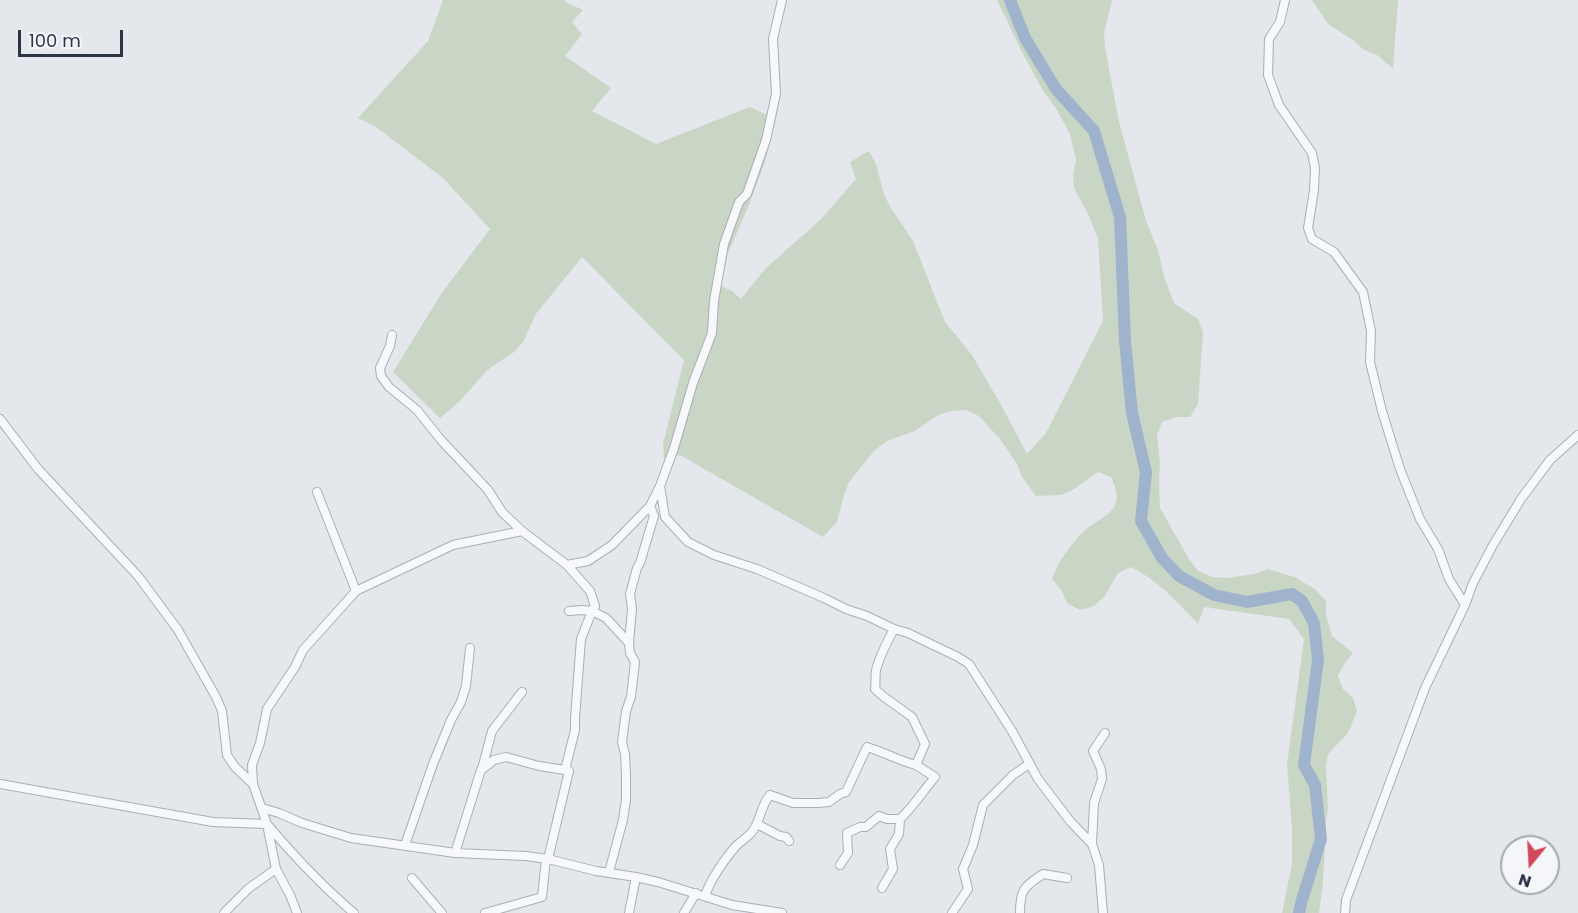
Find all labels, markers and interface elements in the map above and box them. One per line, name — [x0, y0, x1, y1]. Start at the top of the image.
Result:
scale bar — [21, 18, 126, 56]
text: 100 m — [29, 28, 81, 53]
north arrow — [1500, 835, 1560, 895]
text: N — [1516, 868, 1534, 893]

